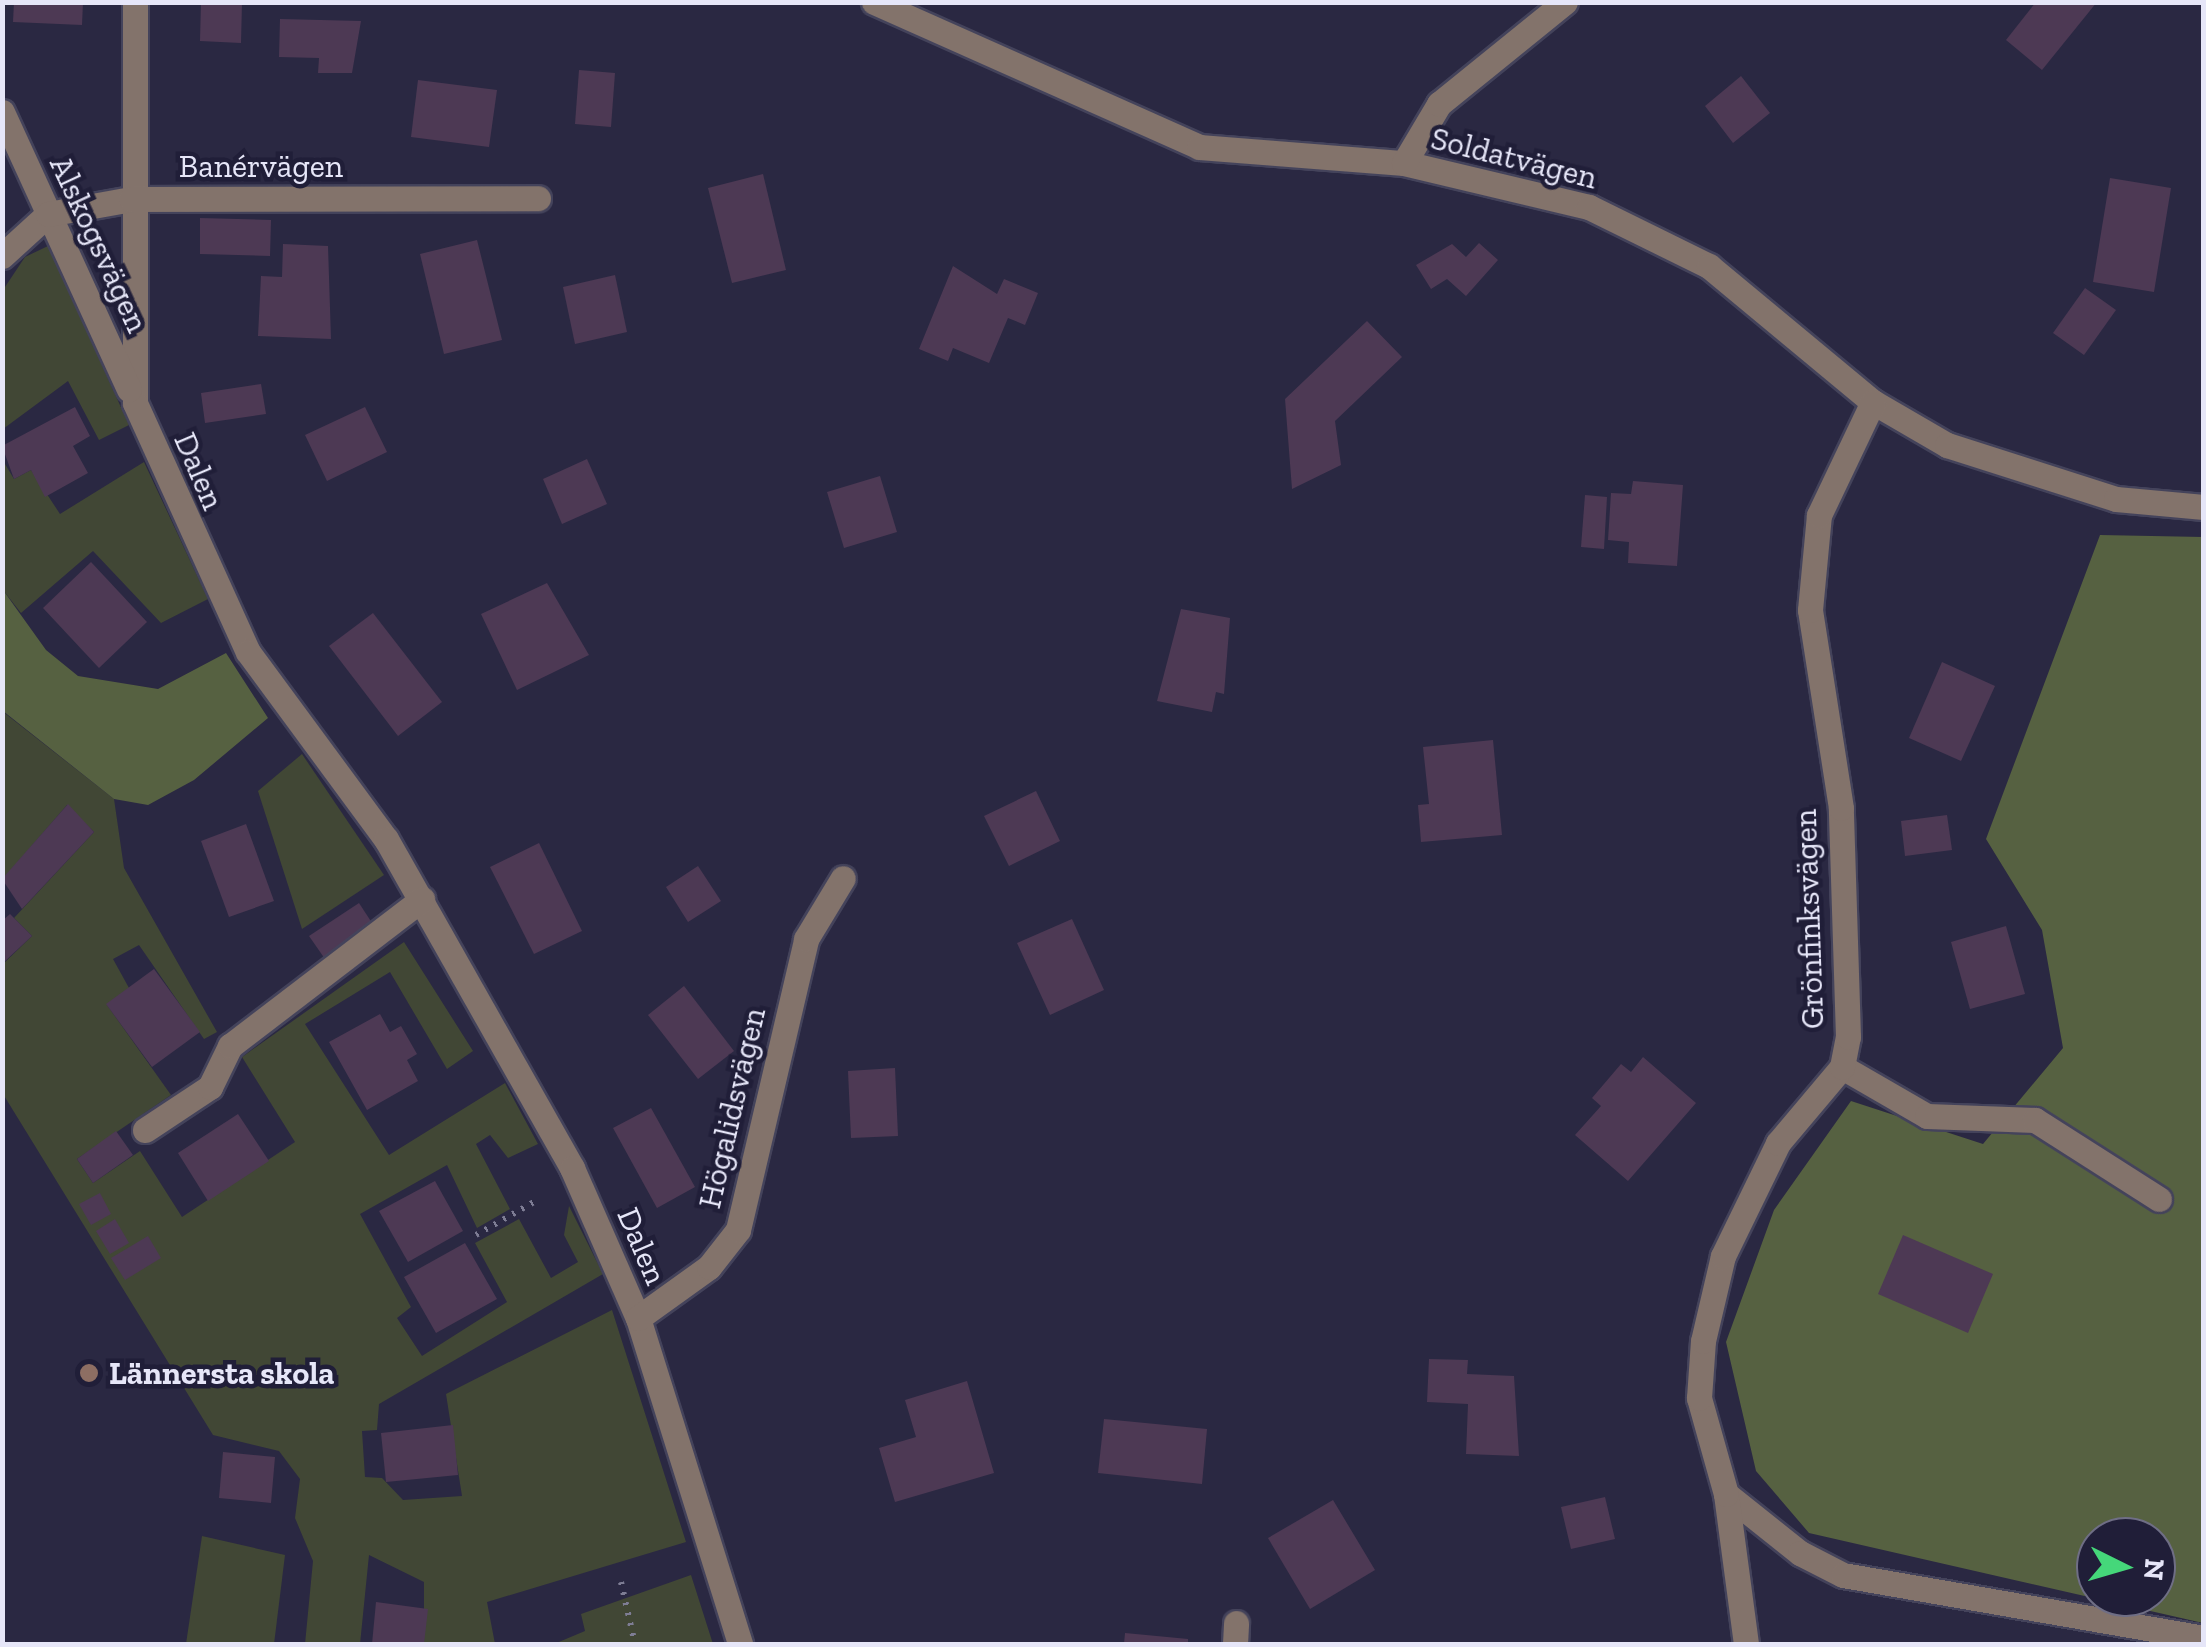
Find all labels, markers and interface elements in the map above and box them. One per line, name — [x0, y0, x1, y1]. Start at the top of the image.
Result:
street label: Soldatvägen — [1427, 119, 1601, 197]
street label: Banérvägen — [179, 147, 343, 185]
street label: Alskogsvägen — [41, 150, 157, 338]
street label: Dalen — [166, 427, 232, 515]
street label: Grönfinksvägen — [1786, 808, 1832, 1030]
street label: Högalidsvägen — [690, 1004, 774, 1212]
street label: Dalen — [609, 1202, 675, 1290]
place label: Lännersta skola — [109, 1354, 334, 1392]
marker: Lännersta skola — [78, 1362, 100, 1384]
north arrow — [2076, 1517, 2176, 1617]
text: N — [2137, 1557, 2172, 1582]

